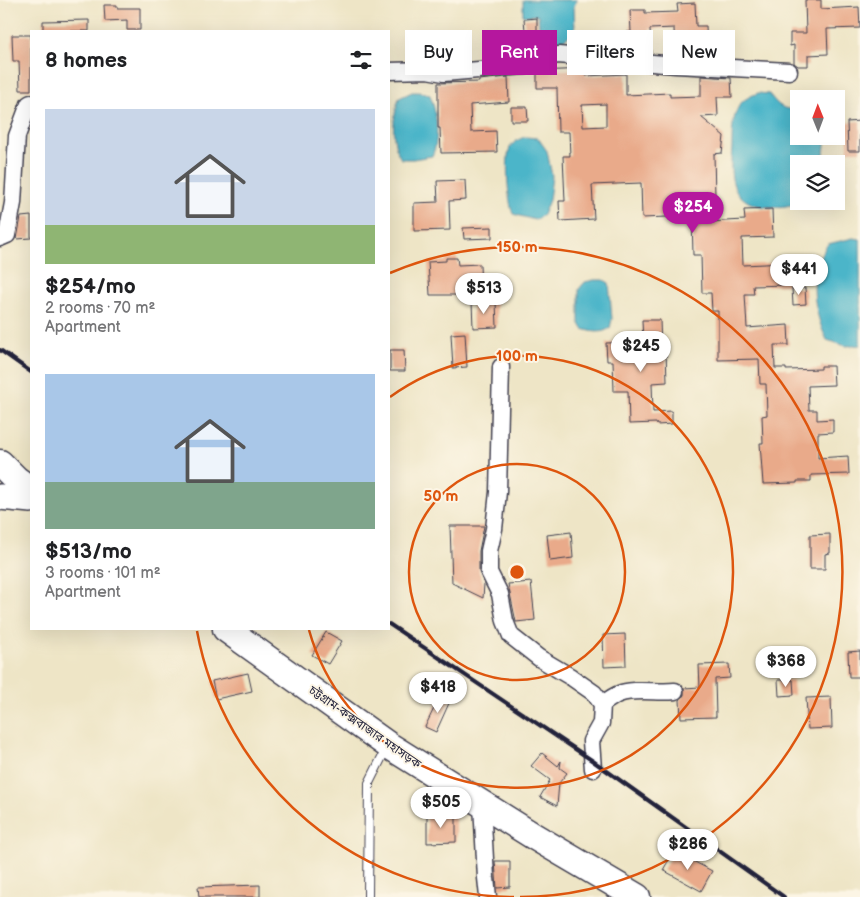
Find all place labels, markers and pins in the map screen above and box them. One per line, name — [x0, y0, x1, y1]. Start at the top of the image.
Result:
pin: $254 — [663, 192, 723, 234]
pin: $441 — [769, 254, 829, 296]
pin: $513 — [454, 272, 514, 315]
pin: $245 — [611, 330, 671, 373]
centre of rings — [508, 563, 526, 581]
pin: $368 — [756, 646, 816, 688]
pin: $418 — [408, 672, 468, 714]
pin: $505 — [411, 786, 471, 829]
pin: $286 — [658, 828, 718, 871]

